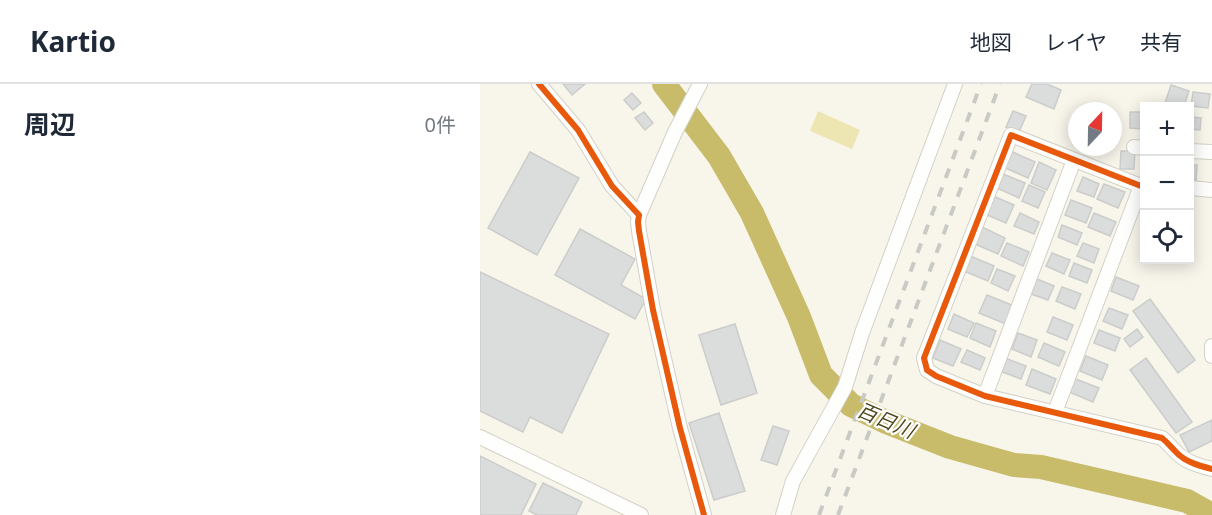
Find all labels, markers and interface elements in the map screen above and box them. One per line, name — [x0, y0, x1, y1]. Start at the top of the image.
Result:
text: Kartio — [30, 22, 116, 60]
text: 地図 — [970, 28, 1012, 56]
text: レイヤ — [1045, 28, 1107, 56]
text: 共有 — [1140, 28, 1182, 56]
north arrow — [1068, 102, 1122, 156]
map controls — [1140, 102, 1194, 264]
button: + — [1140, 102, 1194, 156]
text: 周辺 — [24, 106, 76, 142]
text: 0件 — [425, 111, 456, 138]
button: − — [1140, 156, 1194, 210]
button: locate — [1140, 210, 1194, 264]
water label: 百日川 — [853, 396, 921, 445]

